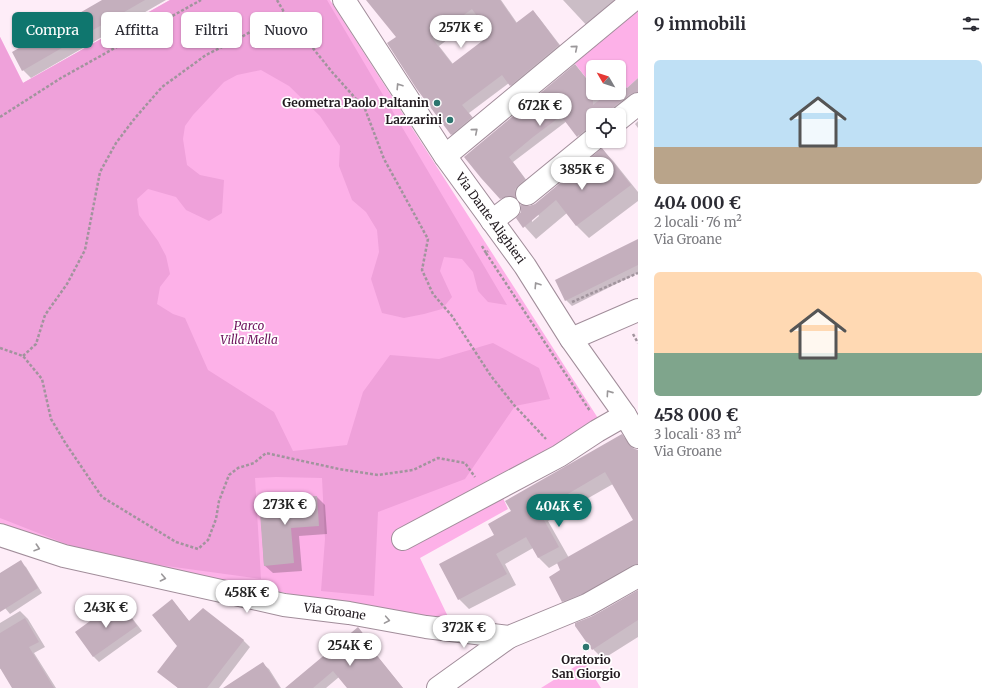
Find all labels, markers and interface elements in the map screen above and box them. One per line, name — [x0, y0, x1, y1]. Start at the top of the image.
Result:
chip: Compra — [12, 12, 93, 48]
chip: Affitta — [101, 12, 173, 48]
chip: Filtri — [181, 12, 242, 48]
chip: Nuovo — [250, 12, 322, 48]
text: 9 immobili — [654, 13, 746, 35]
icon: filters — [960, 13, 982, 35]
pin: 257K € — [428, 15, 494, 49]
text: 257K € — [439, 19, 483, 36]
one-way arrow — [570, 45, 577, 52]
north arrow — [586, 60, 626, 100]
map controls — [586, 60, 626, 148]
one-way arrow — [396, 83, 404, 90]
icon: home — [782, 86, 854, 158]
pin: 672K € — [507, 93, 573, 127]
place label: Geometra Paolo Paltanin — [282, 95, 429, 110]
text: 672K € — [518, 97, 562, 114]
marker: Geometra Paolo Paltanin — [432, 98, 442, 108]
button: locate — [586, 108, 626, 148]
place label: Lazzarini — [385, 112, 442, 127]
marker: Lazzarini — [445, 115, 455, 125]
one-way arrow — [470, 129, 478, 136]
pin: 385K € — [549, 157, 615, 191]
text: 385K € — [560, 161, 604, 178]
street label: Via Dante Alighieri — [452, 169, 529, 267]
text: 404 000 € — [654, 192, 741, 214]
text: 2 locali · 76 m² — [654, 214, 742, 231]
text: Via Groane — [654, 231, 722, 248]
one-way arrow — [534, 282, 542, 289]
icon: home — [782, 298, 854, 370]
park label: Parco Villa Mella — [220, 318, 278, 347]
one-way arrow — [606, 390, 614, 397]
text: 458 000 € — [654, 404, 738, 426]
text: 3 locali · 83 m² — [654, 426, 742, 443]
text: Via Groane — [654, 443, 722, 460]
pin: 273K € — [252, 492, 318, 526]
pin: 404K € — [526, 494, 592, 528]
text: 273K € — [263, 496, 307, 513]
text: 404K € — [536, 498, 583, 515]
one-way arrow — [33, 543, 40, 552]
one-way arrow — [160, 574, 166, 582]
pin: 458K € — [214, 580, 280, 614]
text: 458K € — [225, 584, 269, 601]
pin: 243K € — [73, 595, 139, 629]
text: 243K € — [84, 599, 128, 616]
street label: Via Groane — [302, 599, 367, 623]
one-way arrow — [384, 615, 390, 624]
pin: 372K € — [431, 615, 497, 649]
text: 372K € — [442, 619, 486, 636]
pin: 254K € — [317, 633, 383, 667]
text: 254K € — [327, 637, 373, 654]
marker: Oratorio San Giorgio — [581, 642, 591, 652]
place label: Oratorio San Giorgio — [551, 652, 621, 681]

